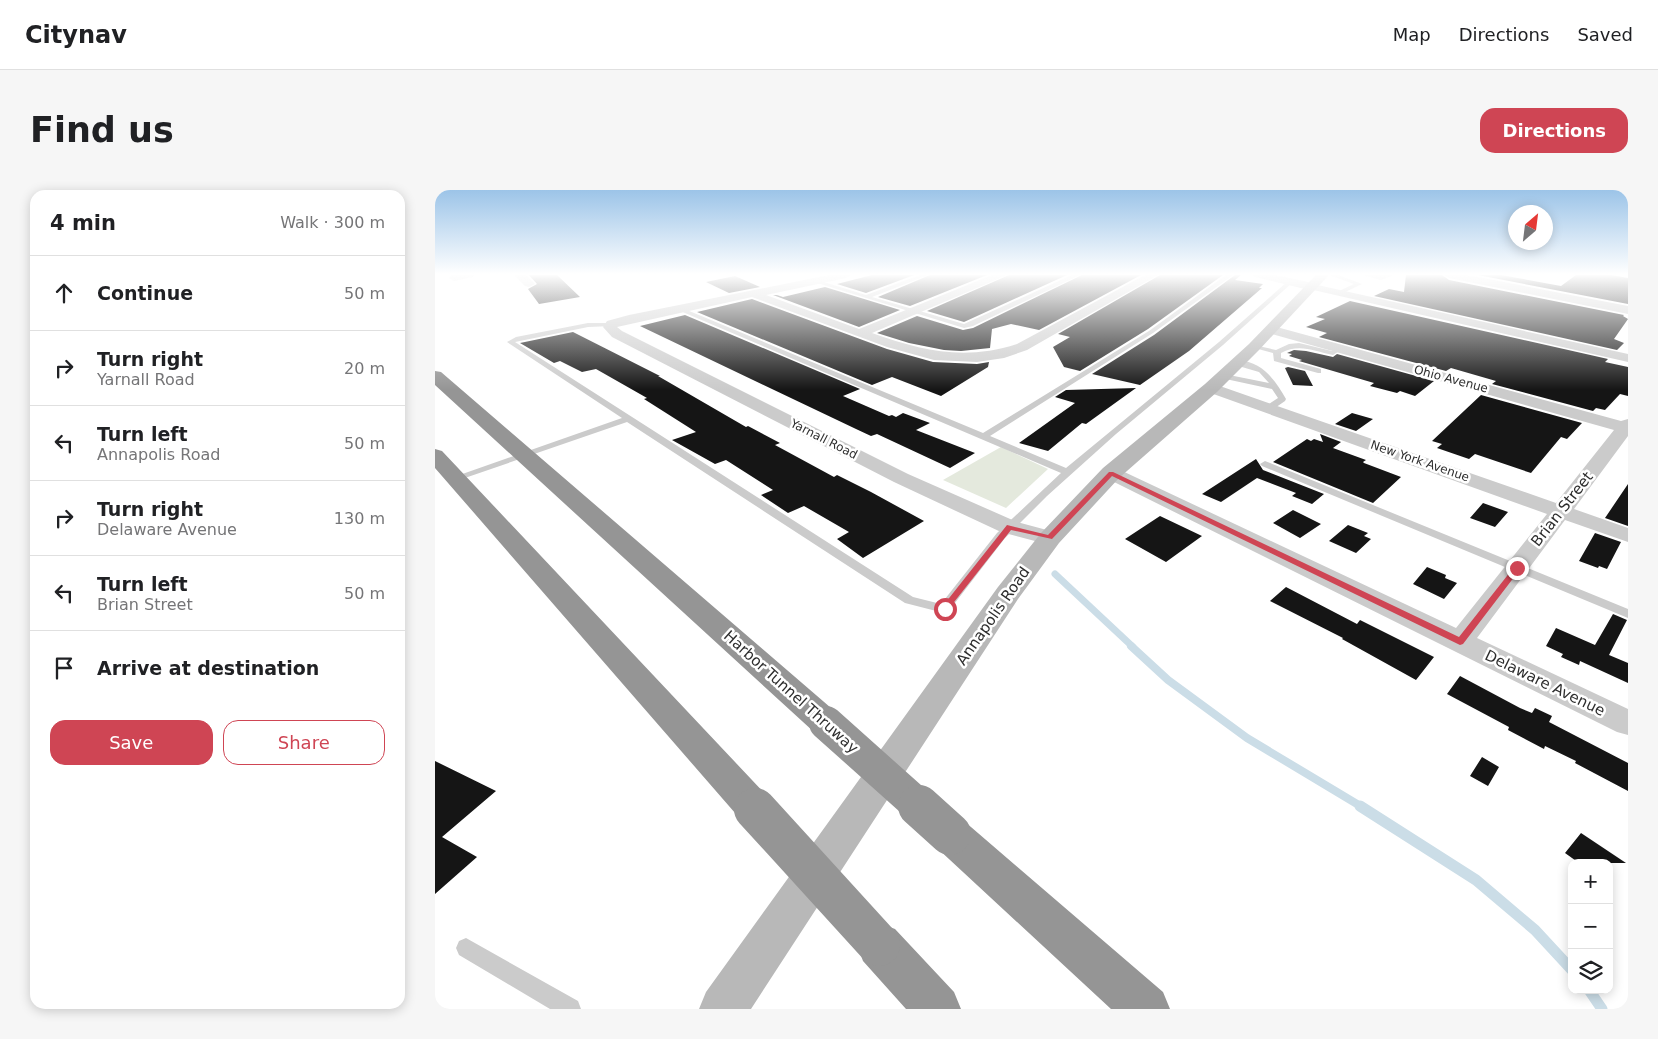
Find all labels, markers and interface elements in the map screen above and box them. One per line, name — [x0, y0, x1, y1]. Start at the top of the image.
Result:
text: Citynav — [25, 21, 127, 49]
text: Map — [1393, 24, 1431, 45]
text: Directions — [1459, 24, 1549, 45]
text: Saved — [1577, 24, 1633, 45]
button: Directions — [1480, 108, 1628, 153]
text: Find us — [30, 110, 174, 150]
north arrow — [1508, 205, 1553, 250]
text: 4 min — [50, 211, 116, 235]
text: Walk · 300 m — [280, 213, 385, 232]
icon: ahead — [50, 279, 78, 307]
text: Continue — [97, 282, 193, 304]
text: 50 m — [344, 284, 385, 303]
text: Turn right — [97, 348, 203, 370]
icon: right — [50, 354, 78, 382]
text: 20 m — [344, 359, 385, 378]
street label: Ohio Avenue — [1412, 362, 1490, 396]
text: Yarnall Road — [97, 370, 195, 389]
street label: Yarnall Road — [787, 416, 860, 462]
text: Turn left — [97, 423, 188, 445]
icon: left — [50, 429, 78, 457]
text: 50 m — [344, 434, 385, 453]
street label: New York Avenue — [1369, 438, 1471, 484]
text: Annapolis Road — [97, 445, 220, 464]
street label: Brian Street — [1527, 468, 1597, 550]
text: Turn right — [97, 498, 203, 520]
icon: right — [50, 504, 78, 532]
text: 130 m — [334, 509, 385, 528]
text: Delaware Avenue — [97, 520, 237, 539]
route end — [1506, 557, 1529, 580]
street label: Annapolis Road — [952, 563, 1034, 669]
text: Turn left — [97, 573, 188, 595]
icon: left — [50, 579, 78, 607]
text: 50 m — [344, 584, 385, 603]
text: Brian Street — [97, 595, 193, 614]
route start — [934, 598, 957, 621]
street label: Harbor Tunnel Thruway — [720, 627, 862, 757]
street label: Delaware Avenue — [1482, 646, 1608, 720]
icon: arrive — [50, 654, 78, 682]
text: Arrive at destination — [97, 657, 319, 679]
button: Save — [50, 720, 213, 765]
button: Share — [223, 720, 385, 765]
map controls — [1568, 859, 1613, 994]
button: + — [1568, 859, 1613, 904]
button: − — [1568, 904, 1613, 949]
button: layers — [1568, 949, 1613, 994]

